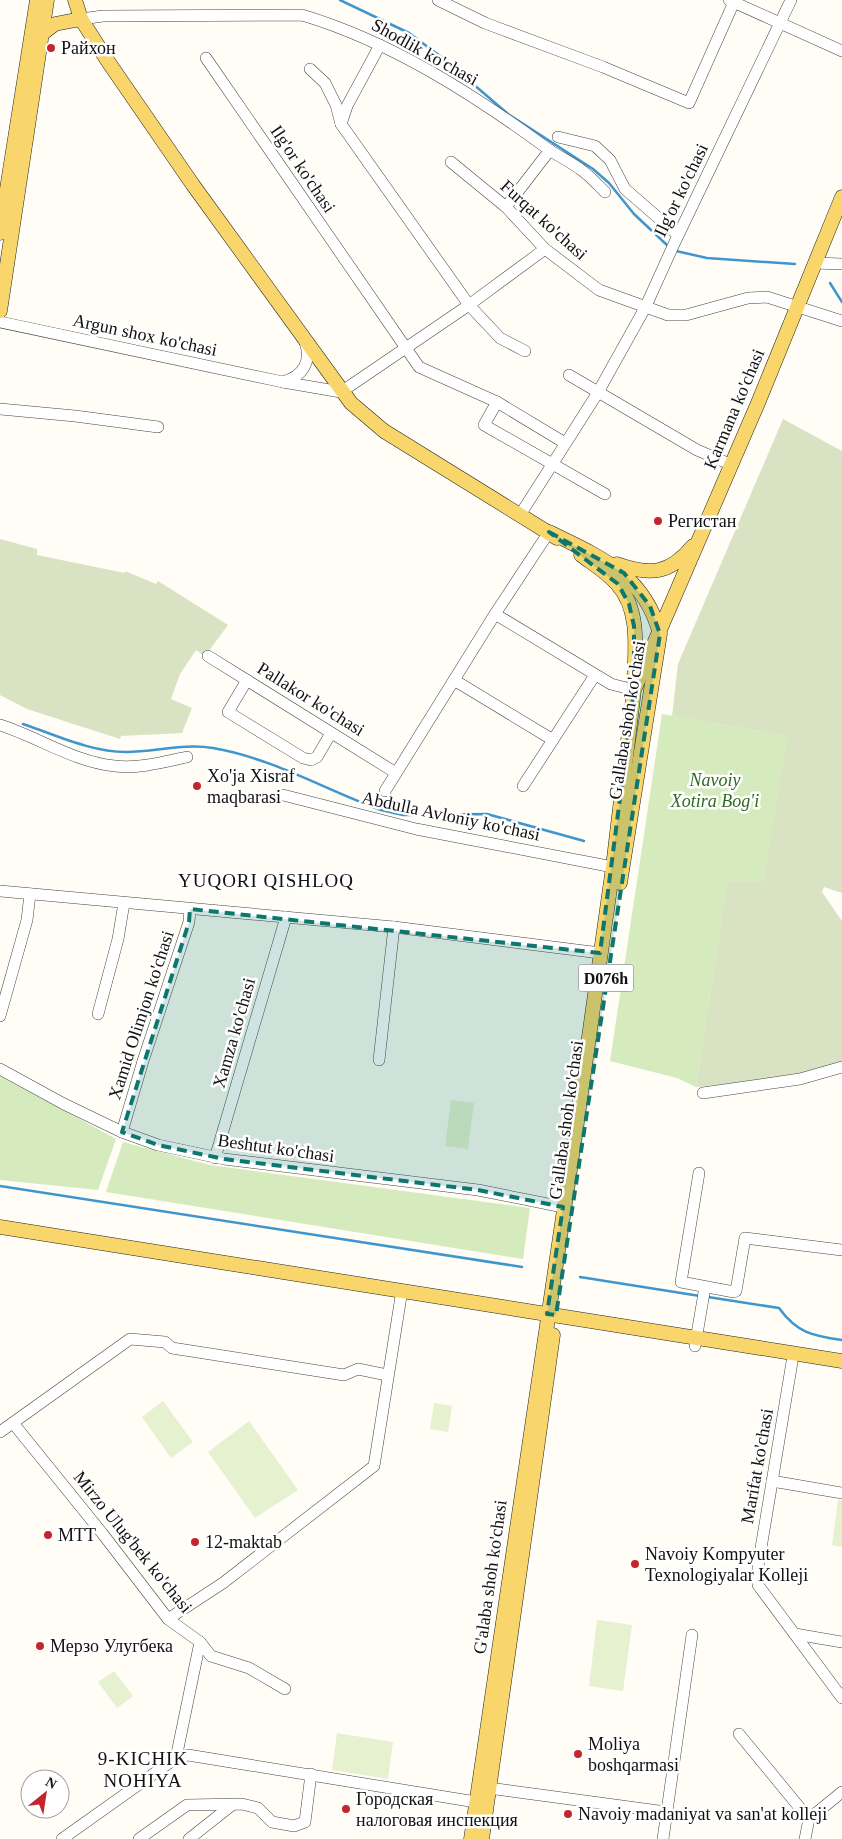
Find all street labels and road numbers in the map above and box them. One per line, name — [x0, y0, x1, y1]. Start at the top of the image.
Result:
street label: Shodlik ko'chasi — [368, 14, 482, 90]
street label: Ilg'or ko'chasi — [266, 122, 340, 216]
street label: Ilg'or ko'chasi — [650, 140, 712, 240]
street label: Furqat ko'chasi — [497, 176, 591, 264]
street label: Argun shox ko'chasi — [71, 310, 219, 360]
street label: Karmana ko'chasi — [700, 346, 768, 472]
street label: G'allaba shoh ko'chasi — [605, 639, 649, 801]
street label: Pallakor ko'chasi — [254, 658, 368, 740]
street label: Abdulla Avloniy ko'chasi — [360, 787, 542, 845]
street label: Xamid Olimjon ko'chasi — [104, 928, 178, 1102]
road number: D076h — [578, 964, 634, 991]
street label: Xamza ko'chasi — [209, 976, 259, 1090]
street label: G'allaba shoh ko'chasi — [545, 1039, 587, 1201]
street label: Beshtut ko'chasi — [216, 1130, 336, 1166]
street label: Marifat ko'chasi — [737, 1407, 777, 1525]
street label: Mirzo Ulug'bek ko'chasi — [70, 1467, 196, 1617]
street label: G'alaba shoh ko'chasi — [469, 1499, 511, 1655]

